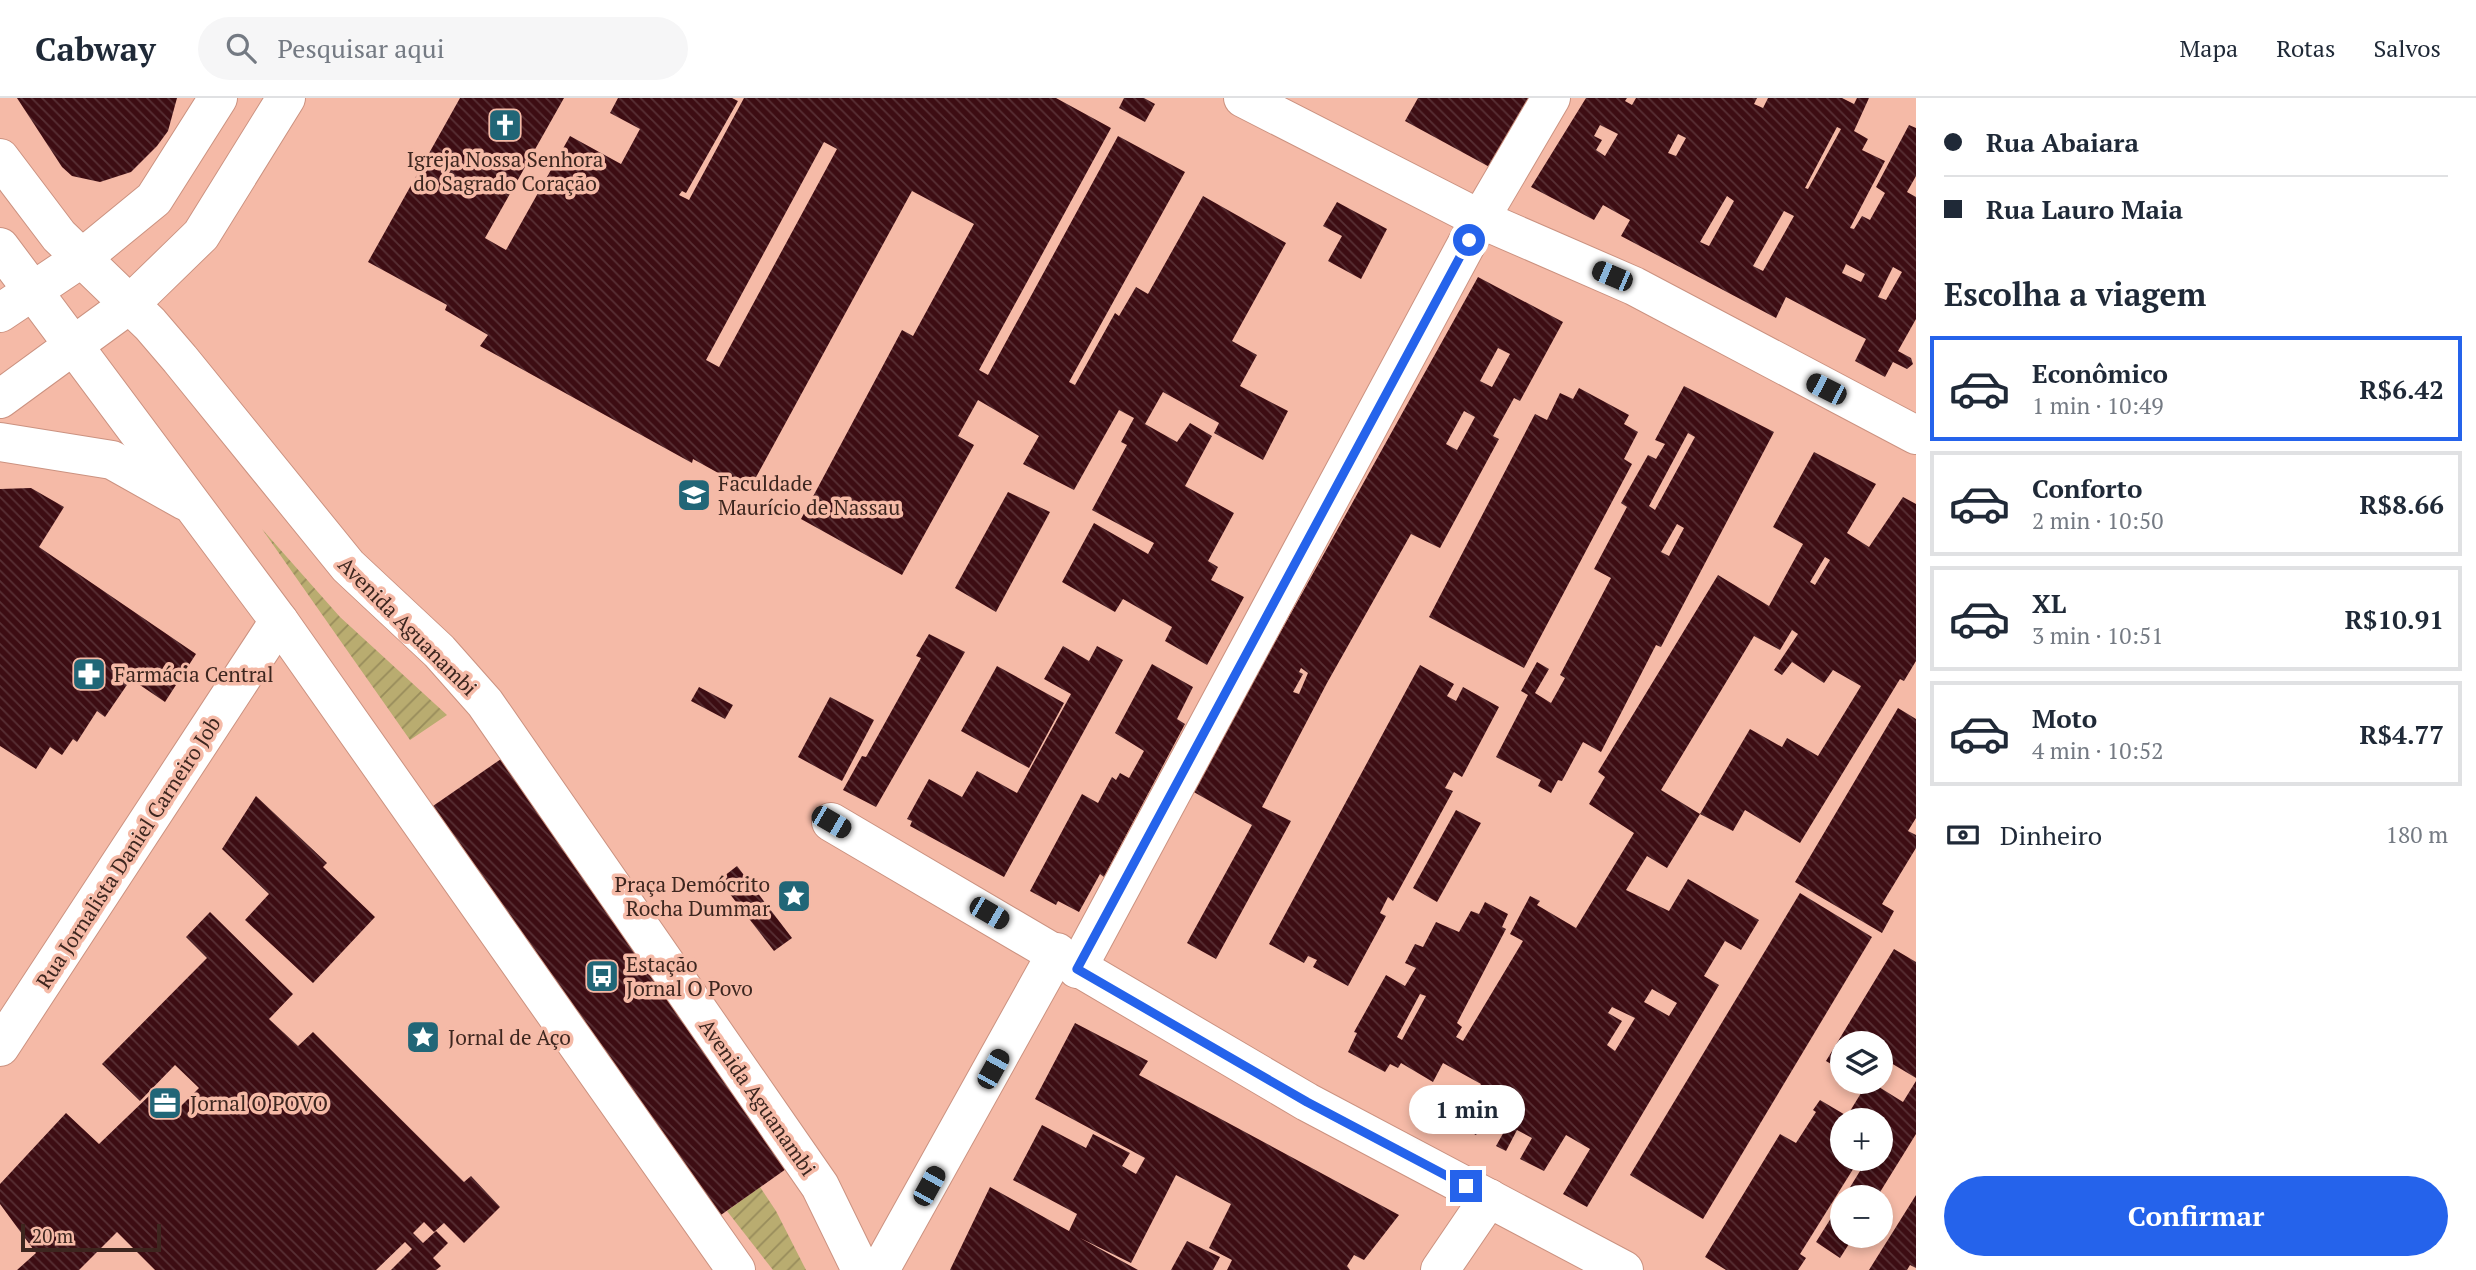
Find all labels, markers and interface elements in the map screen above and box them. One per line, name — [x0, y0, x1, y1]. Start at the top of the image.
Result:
search box — [198, 17, 688, 80]
text: Cabway — [35, 27, 156, 70]
icon: search — [222, 29, 260, 67]
text: Pesquisar aqui — [278, 31, 444, 65]
text: Mapa — [2179, 32, 2238, 64]
text: Rotas — [2276, 32, 2335, 64]
text: Salvos — [2373, 32, 2441, 64]
church icon: Igreja Nossa Senhora do Sagrado Coração — [486, 106, 524, 144]
text: Rua Abaiara — [1986, 125, 2139, 159]
place label: Igreja Nossa Senhora do Sagrado Coração — [407, 145, 604, 197]
text: Rua Lauro Maia — [1986, 192, 2183, 226]
route start — [1453, 224, 1485, 256]
car — [1589, 258, 1636, 294]
text: Escolha a viagem — [1944, 273, 2206, 315]
text: Econômico — [2032, 356, 2168, 390]
icon: car — [1948, 357, 2011, 420]
car — [1803, 370, 1850, 408]
text: R$6.42 — [2359, 372, 2444, 406]
text: 1 min · 10:49 — [2032, 390, 2164, 421]
place label: Faculdade Maurício de Nassau — [718, 469, 900, 521]
text: Conforto — [2032, 471, 2142, 505]
icon: car — [1948, 472, 2011, 535]
school or university icon: Faculdade Maurício de Nassau — [675, 476, 713, 514]
text: R$8.66 — [2359, 487, 2444, 521]
text: 2 min · 10:50 — [2032, 505, 2164, 536]
street label: Avenida Aguanambi — [332, 550, 484, 702]
text: XL — [2032, 586, 2066, 620]
icon: car — [1948, 587, 2011, 650]
text: R$10.91 — [2345, 602, 2444, 636]
text: 3 min · 10:51 — [2032, 620, 2164, 651]
pharmacy icon: Farmácia Central — [70, 655, 108, 693]
place label: Farmácia Central — [114, 660, 273, 688]
text: Moto — [2032, 701, 2097, 735]
icon: car — [1948, 702, 2011, 765]
street label: Rua Jornalista Daniel Carneiro Job — [29, 711, 227, 993]
text: R$4.77 — [2359, 717, 2444, 751]
text: 4 min · 10:52 — [2032, 735, 2164, 766]
car — [808, 802, 855, 842]
icon: cash — [1944, 816, 1982, 854]
text: Dinheiro — [2000, 818, 2102, 852]
text: 180 m — [2386, 819, 2448, 850]
place label: Praça Demócrito Rocha Dummar — [615, 870, 770, 922]
place icon: Praça Demócrito Rocha Dummar — [775, 877, 813, 915]
car — [966, 893, 1013, 933]
place label: Estação Jornal O Povo — [626, 950, 753, 1002]
bus stop icon: Estação Jornal O Povo — [583, 957, 621, 995]
street label: Avenida Aguanambi — [693, 1013, 823, 1181]
place icon: Jornal de Aço — [404, 1018, 442, 1056]
place label: Jornal de Aço — [448, 1023, 571, 1051]
map controls — [1830, 1031, 1893, 1248]
button: layers — [1830, 1031, 1893, 1094]
car — [974, 1046, 1013, 1092]
office icon: Jornal O POVO — [146, 1084, 184, 1122]
callout: 1 min — [1408, 1084, 1524, 1134]
place label: Jornal O POVO — [190, 1089, 328, 1117]
text: 1 min — [1436, 1094, 1498, 1125]
button: + — [1830, 1108, 1893, 1171]
car — [910, 1163, 949, 1209]
route end — [1450, 1170, 1482, 1202]
button: Confirmar — [1944, 1176, 2448, 1256]
button: − — [1830, 1185, 1893, 1248]
scale bar — [21, 1221, 161, 1253]
text: 20 m — [32, 1223, 73, 1248]

